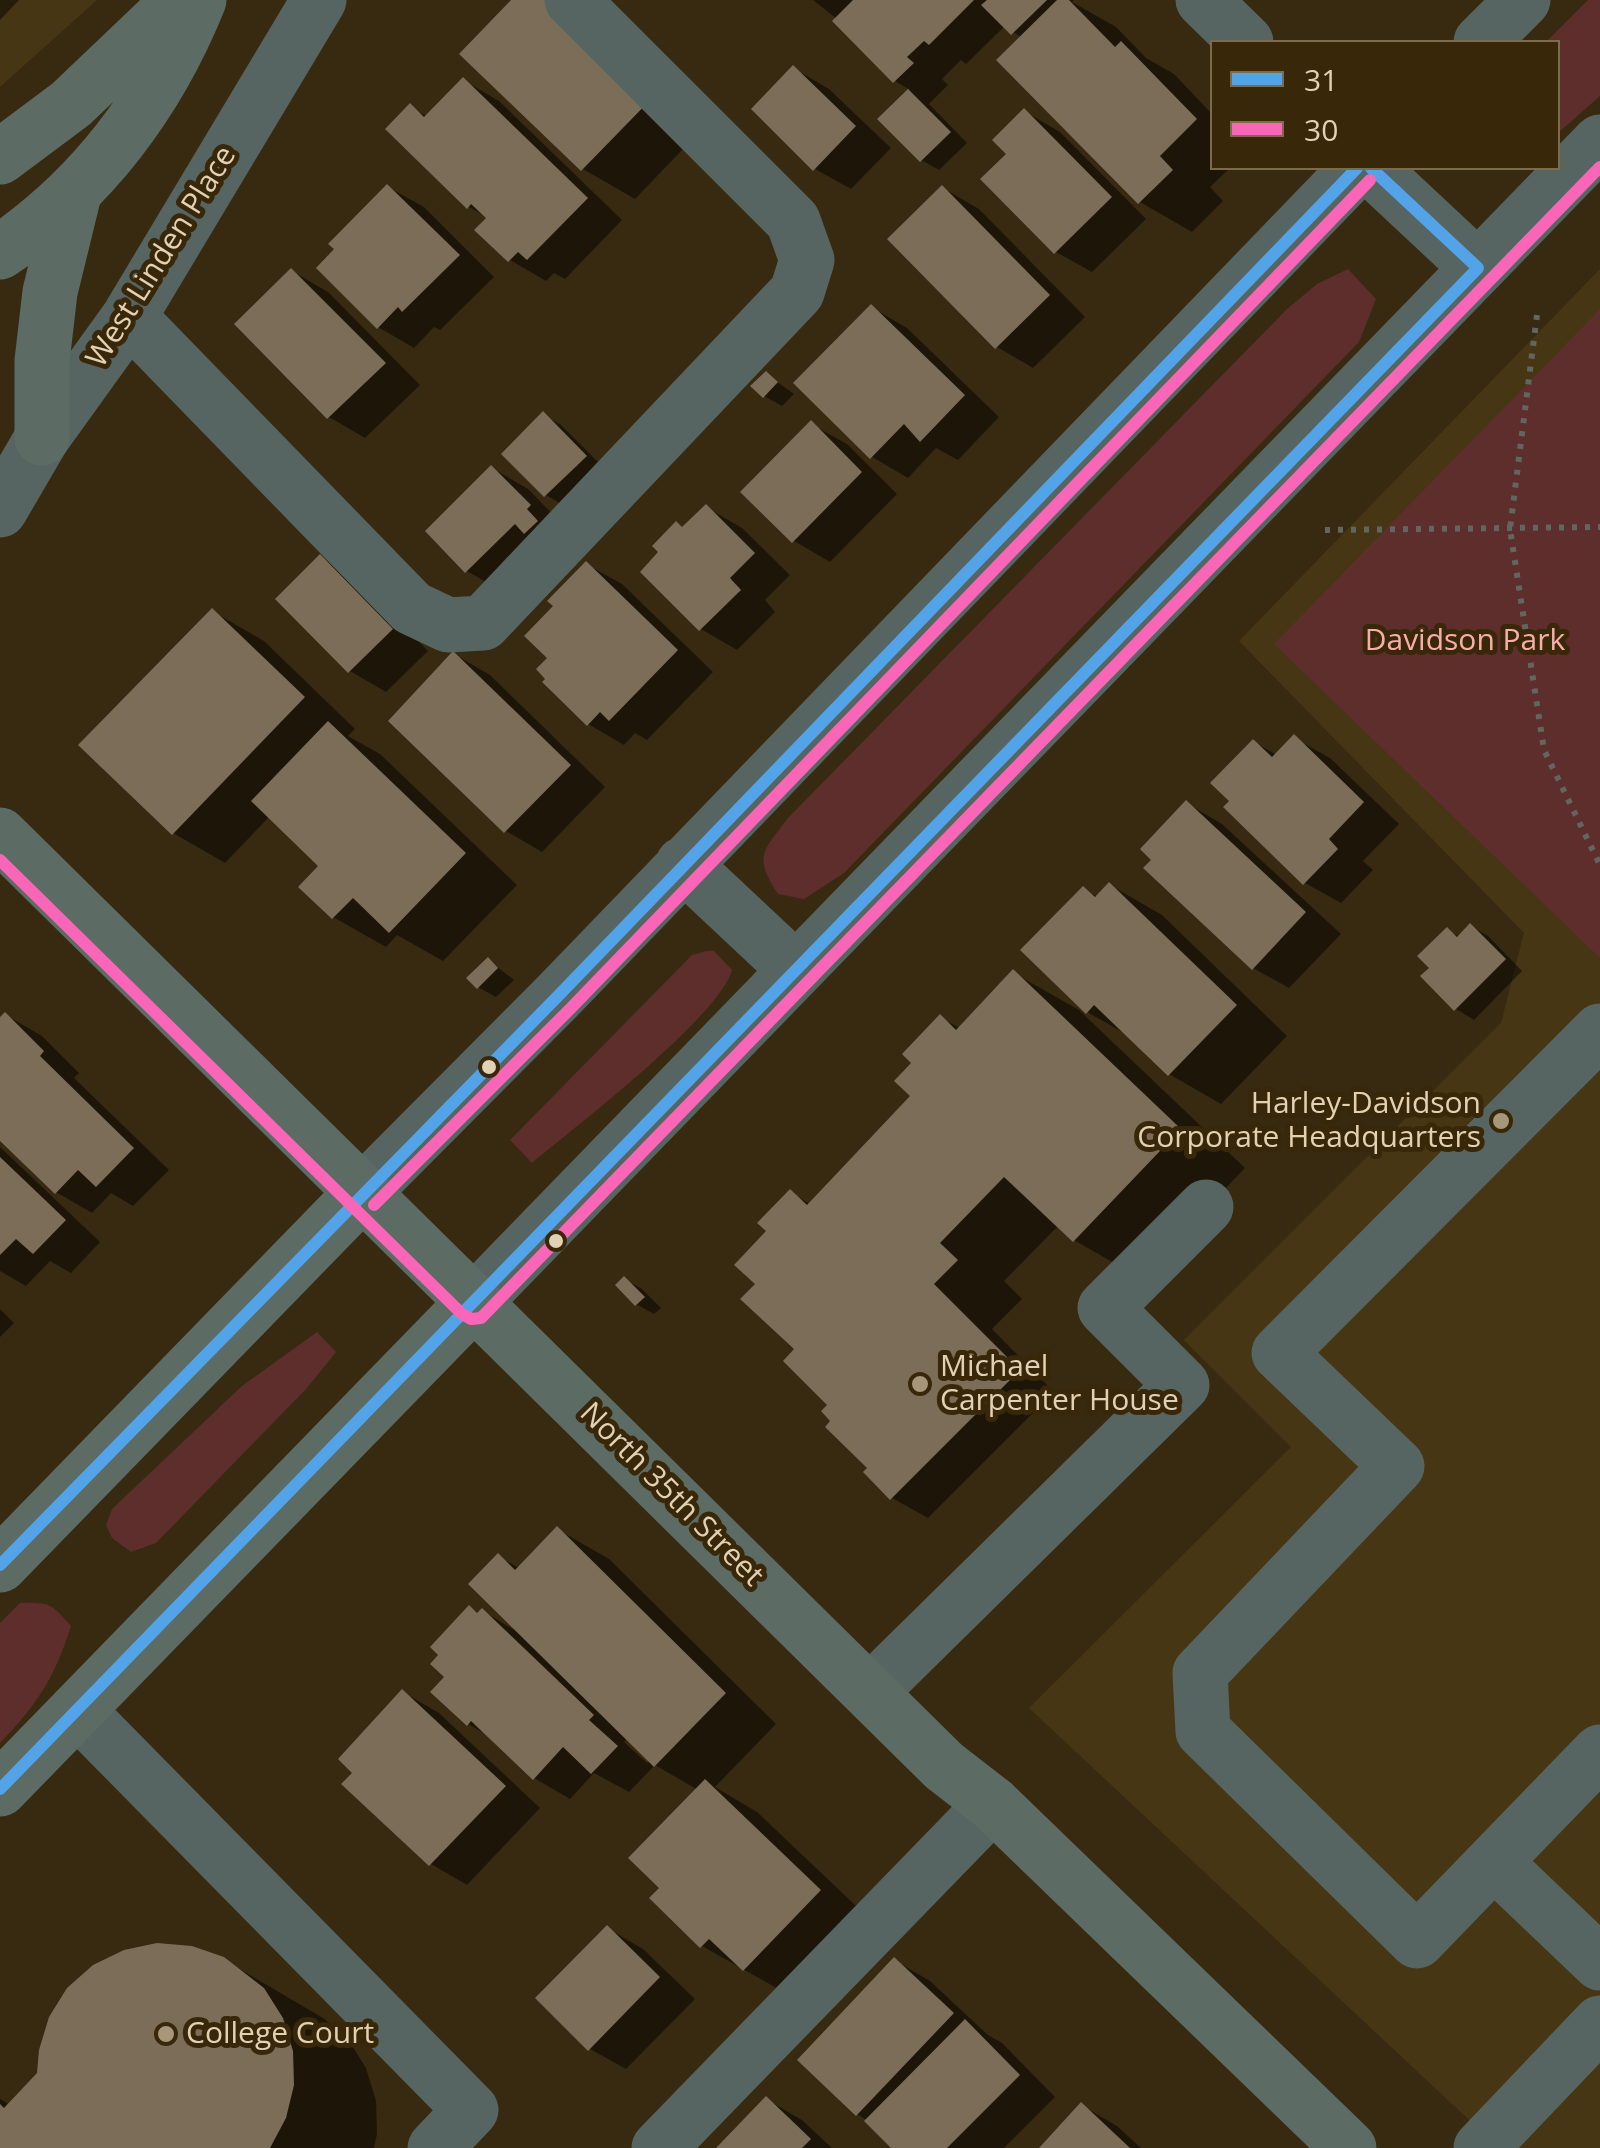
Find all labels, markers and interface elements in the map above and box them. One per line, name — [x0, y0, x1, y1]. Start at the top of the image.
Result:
legend — [1210, 40, 1560, 170]
text: 31 — [1304, 59, 1338, 100]
text: 30 — [1304, 109, 1338, 150]
street label: West Linden Place — [79, 140, 245, 374]
park label: Davidson Park — [1365, 623, 1565, 659]
unlabelled marker — [479, 1057, 499, 1077]
place label: Harley-Davidson Corporate Headquarters — [1137, 1086, 1481, 1156]
marker: Harley-Davidson Corporate Headquarters — [1490, 1110, 1512, 1132]
unlabelled marker — [546, 1231, 566, 1251]
place label: Michael Carpenter House — [940, 1349, 1179, 1420]
marker: Michael Carpenter House — [909, 1373, 931, 1395]
street label: North 35th Street — [572, 1396, 770, 1594]
place label: College Court — [186, 2016, 374, 2052]
marker: College Court — [155, 2023, 177, 2045]

